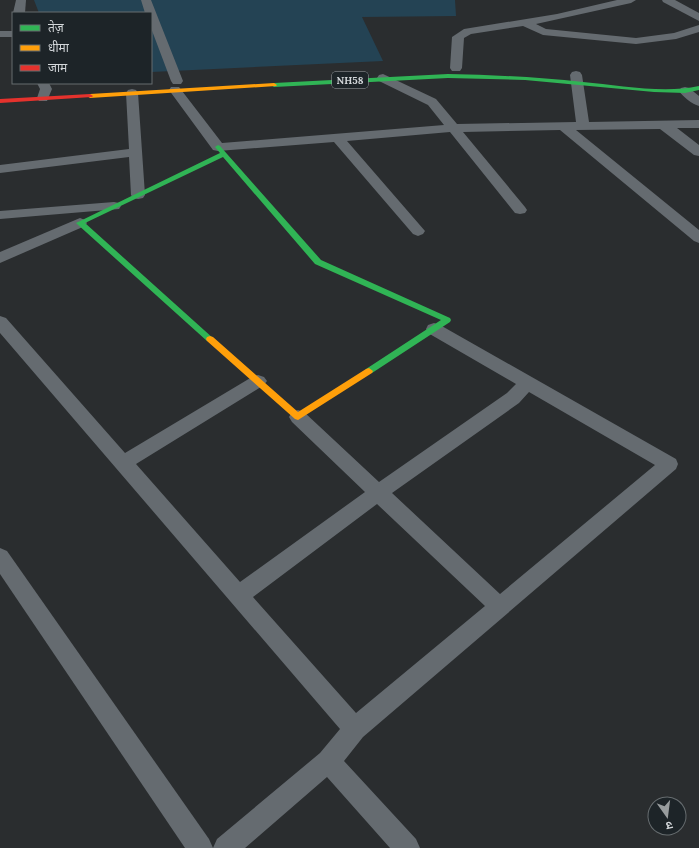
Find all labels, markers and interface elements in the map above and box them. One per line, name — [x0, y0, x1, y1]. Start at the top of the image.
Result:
legend — [12, 12, 152, 84]
text: तेज़ — [48, 20, 65, 35]
text: धीमा — [48, 40, 70, 55]
text: जाम — [48, 60, 68, 75]
road number: NH58 — [332, 72, 368, 88]
north arrow — [647, 796, 687, 836]
text: उ — [664, 818, 674, 833]

